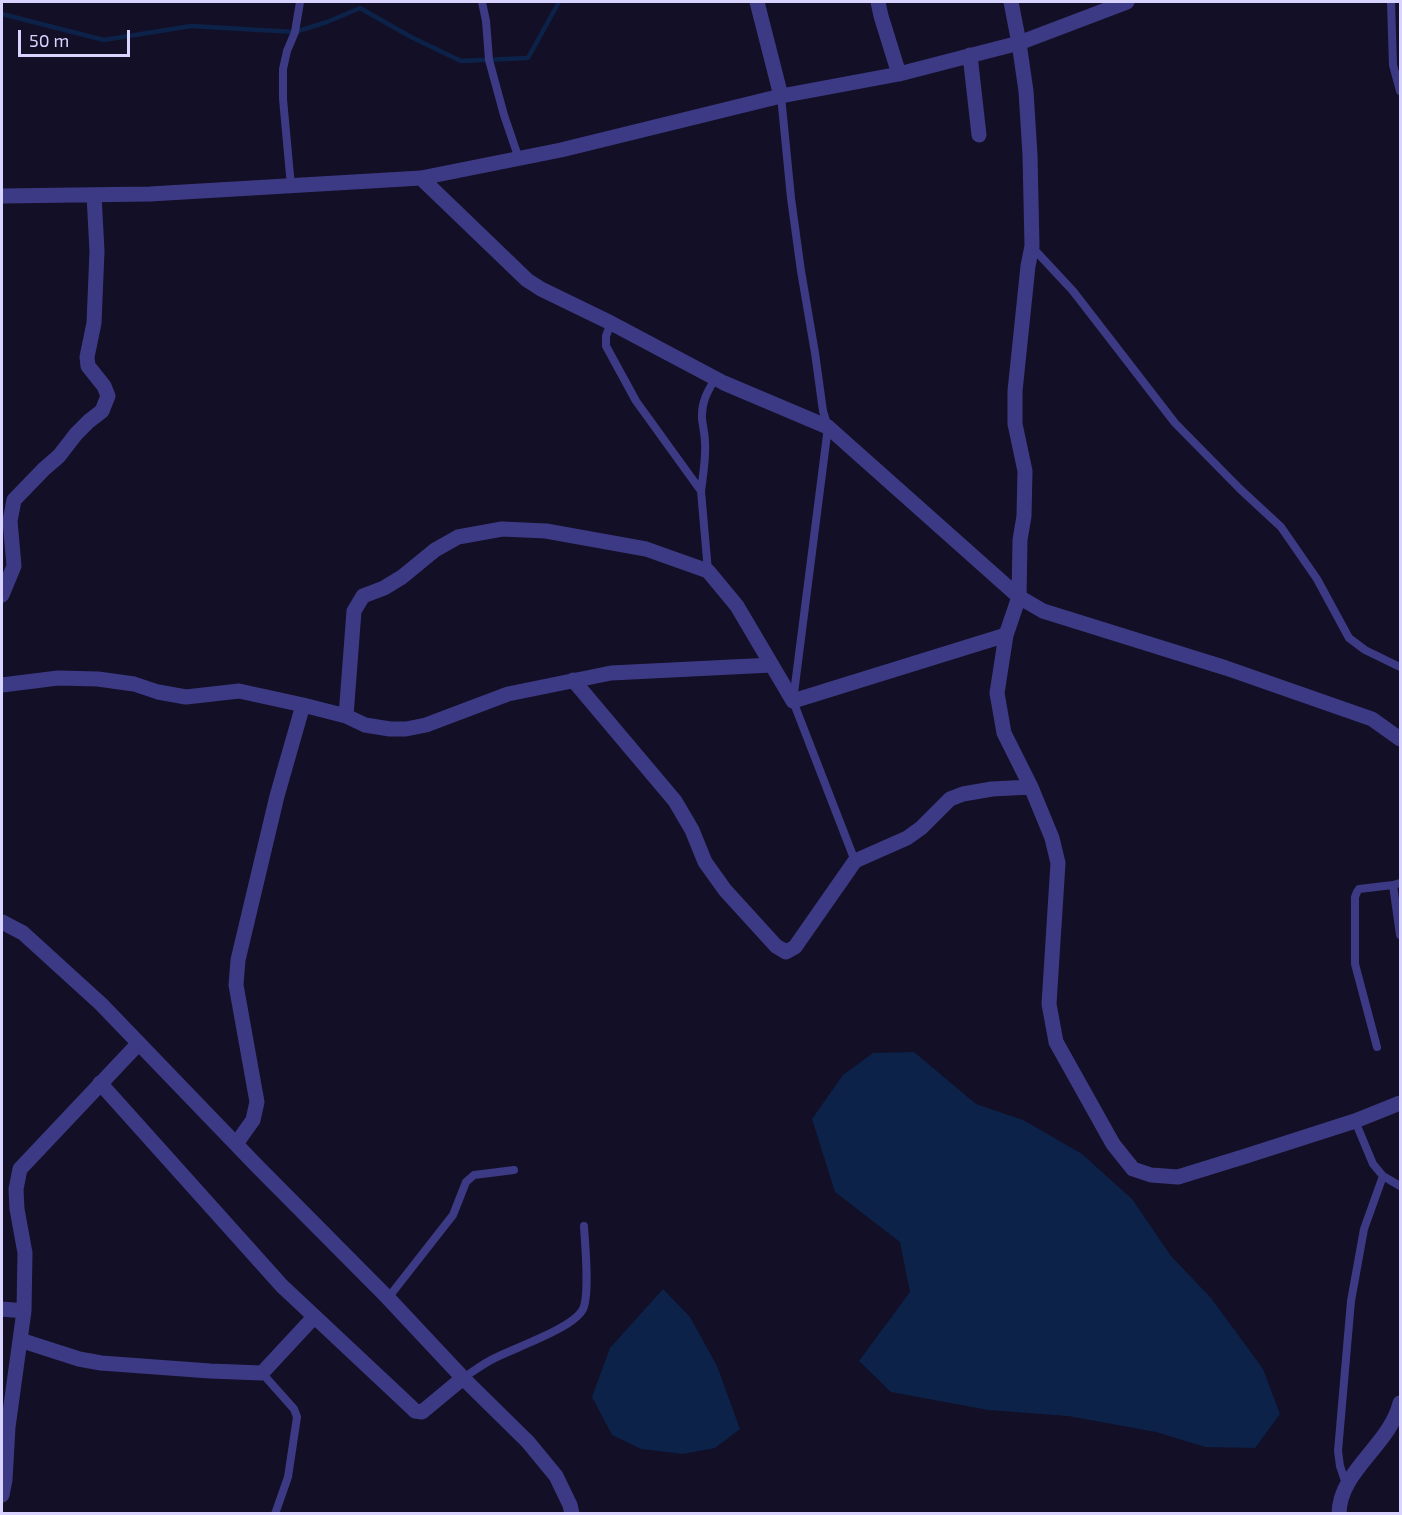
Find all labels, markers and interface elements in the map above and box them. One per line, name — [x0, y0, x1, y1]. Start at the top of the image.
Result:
scale bar — [21, 18, 134, 56]
text: 50 m — [29, 29, 69, 51]

